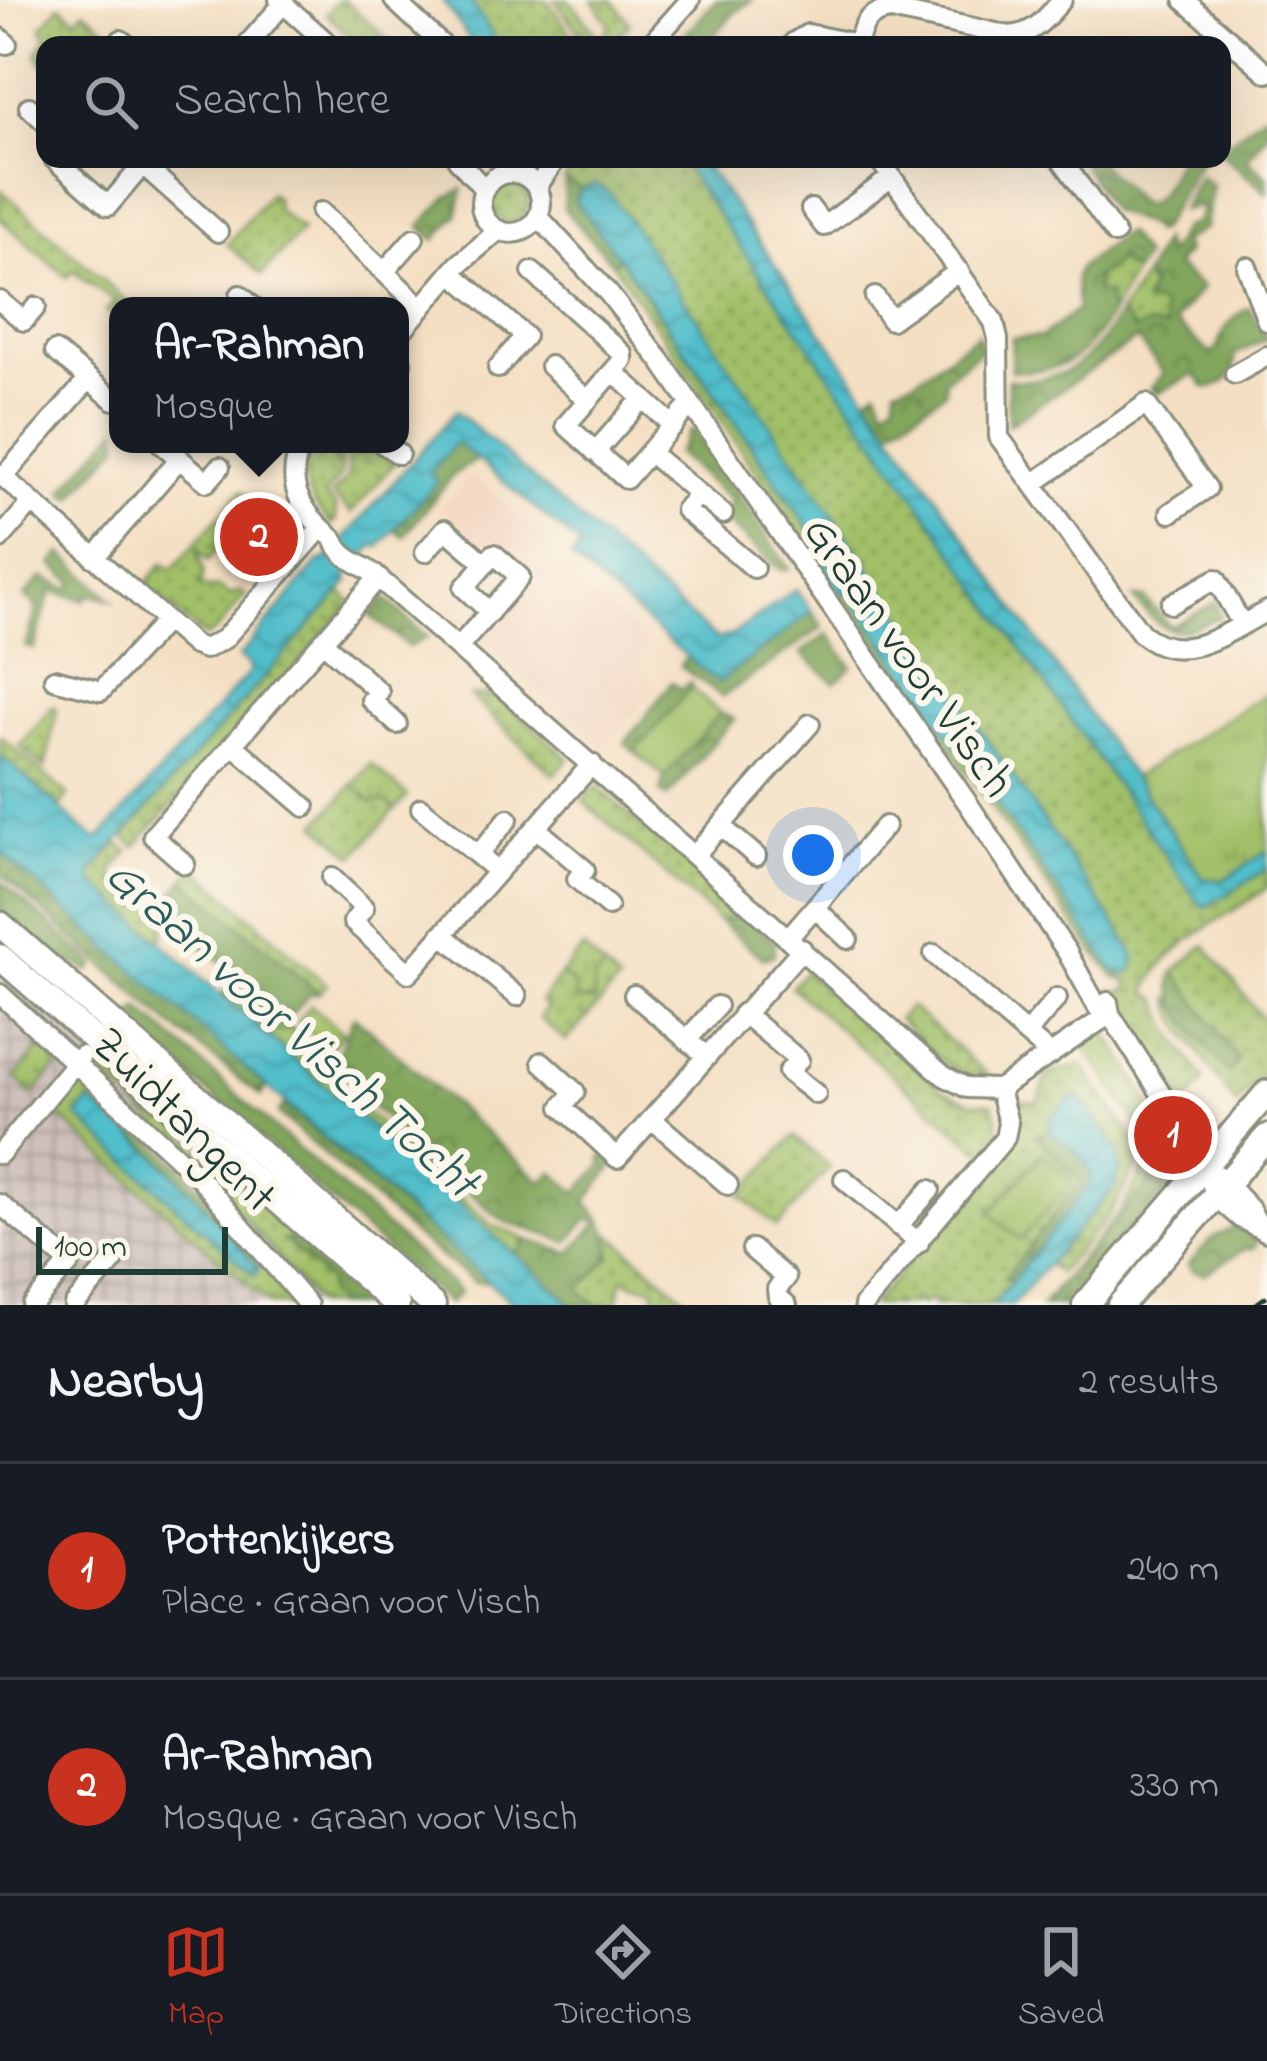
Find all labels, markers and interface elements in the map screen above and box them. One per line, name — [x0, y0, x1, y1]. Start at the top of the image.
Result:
search box — [36, 36, 1231, 168]
icon: search — [78, 69, 144, 135]
text: Search here — [174, 69, 390, 135]
popup — [109, 297, 409, 453]
text: Ar-Rahman — [154, 314, 364, 380]
text: Mosque — [154, 380, 273, 437]
pin: 2 — [220, 492, 298, 582]
street label: Graan voor Visch — [784, 503, 1030, 813]
your location — [783, 825, 843, 885]
water label: Graan voor Visch Tocht — [86, 841, 498, 1222]
street label: Zuidtangent — [73, 1012, 292, 1231]
pin: 1 — [1134, 1090, 1212, 1180]
scale bar — [36, 1221, 228, 1274]
text: 100 m — [54, 1224, 127, 1272]
text: Nearby — [48, 1346, 204, 1421]
text: 2 results — [1079, 1355, 1219, 1412]
text: Pottenkijkers — [162, 1509, 395, 1575]
text: 1 — [81, 1542, 93, 1599]
text: 240 m — [1127, 1542, 1219, 1599]
text: Place · Graan voor Visch — [162, 1575, 541, 1632]
text: Ar-Rahman — [162, 1725, 373, 1791]
text: 2 — [77, 1758, 97, 1815]
text: 330 m — [1130, 1758, 1219, 1815]
text: Mosque · Graan voor Visch — [162, 1791, 578, 1848]
tab: Map — [163, 1919, 229, 2039]
tab: Directions — [555, 1919, 692, 2039]
tab: Saved — [1018, 1919, 1104, 2039]

